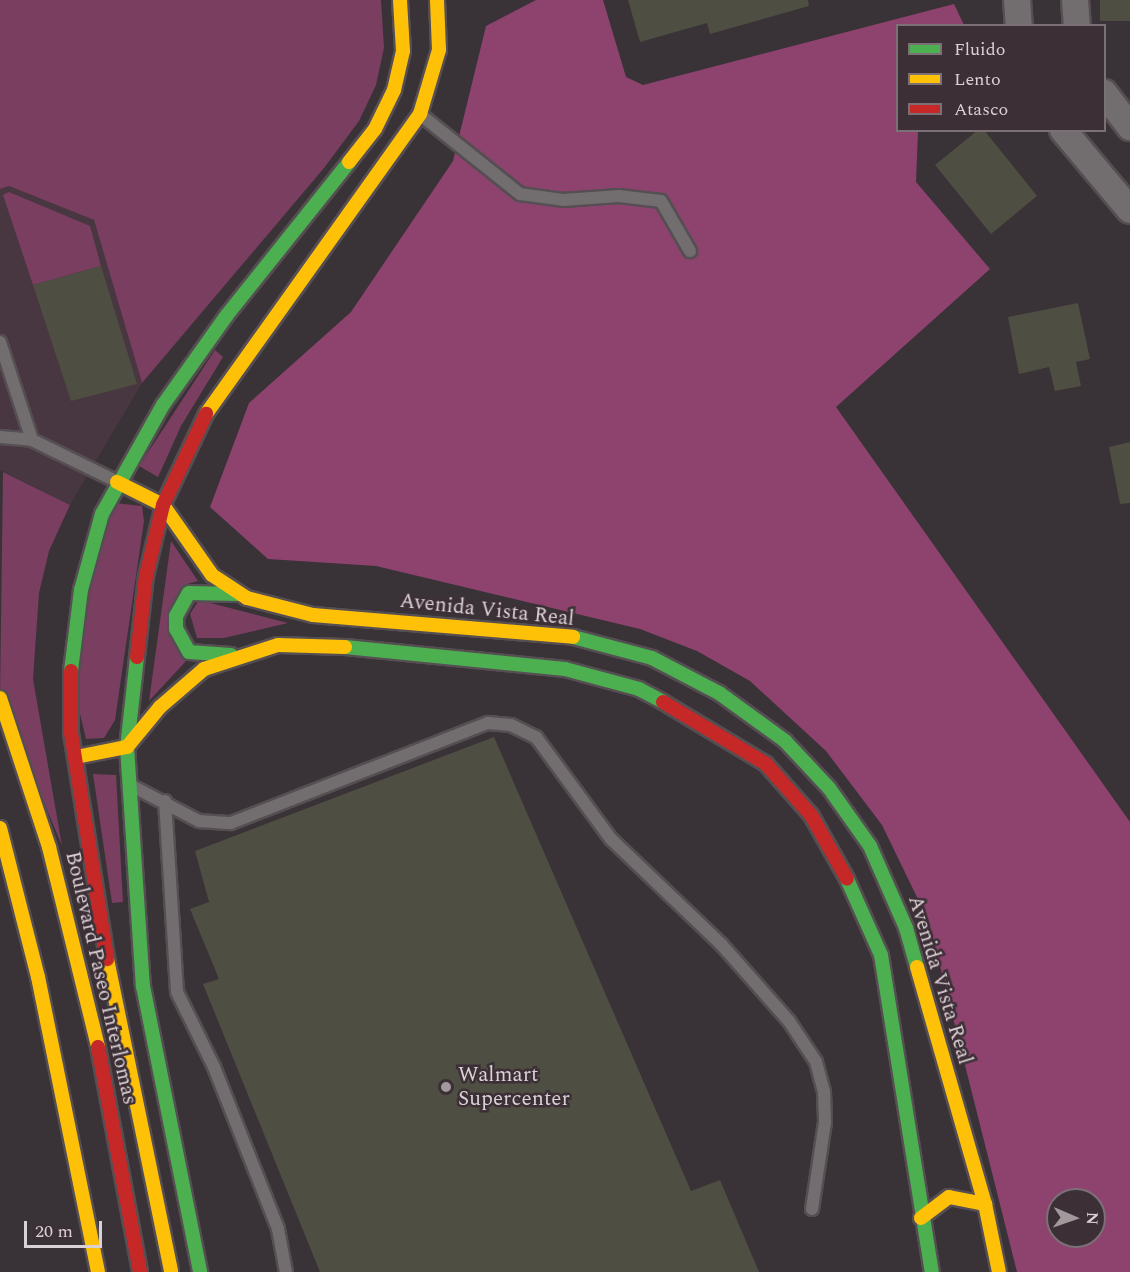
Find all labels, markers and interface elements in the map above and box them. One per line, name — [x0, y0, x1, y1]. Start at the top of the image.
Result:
legend — [896, 24, 1106, 132]
text: Fluido — [954, 36, 1006, 63]
text: Lento — [954, 66, 1001, 93]
text: Atasco — [954, 96, 1008, 123]
street label: Avenida Vista Real — [398, 588, 576, 632]
street label: Boulevard Paseo Interlomas — [60, 849, 142, 1107]
street label: Avenida Vista Real — [902, 892, 978, 1068]
place label: Walmart Supercenter — [458, 1062, 570, 1112]
marker: Walmart Supercenter — [439, 1080, 453, 1094]
north arrow — [1046, 1188, 1106, 1248]
scale bar — [27, 1209, 105, 1247]
text: N — [1080, 1212, 1104, 1226]
text: 20 m — [35, 1218, 73, 1245]

